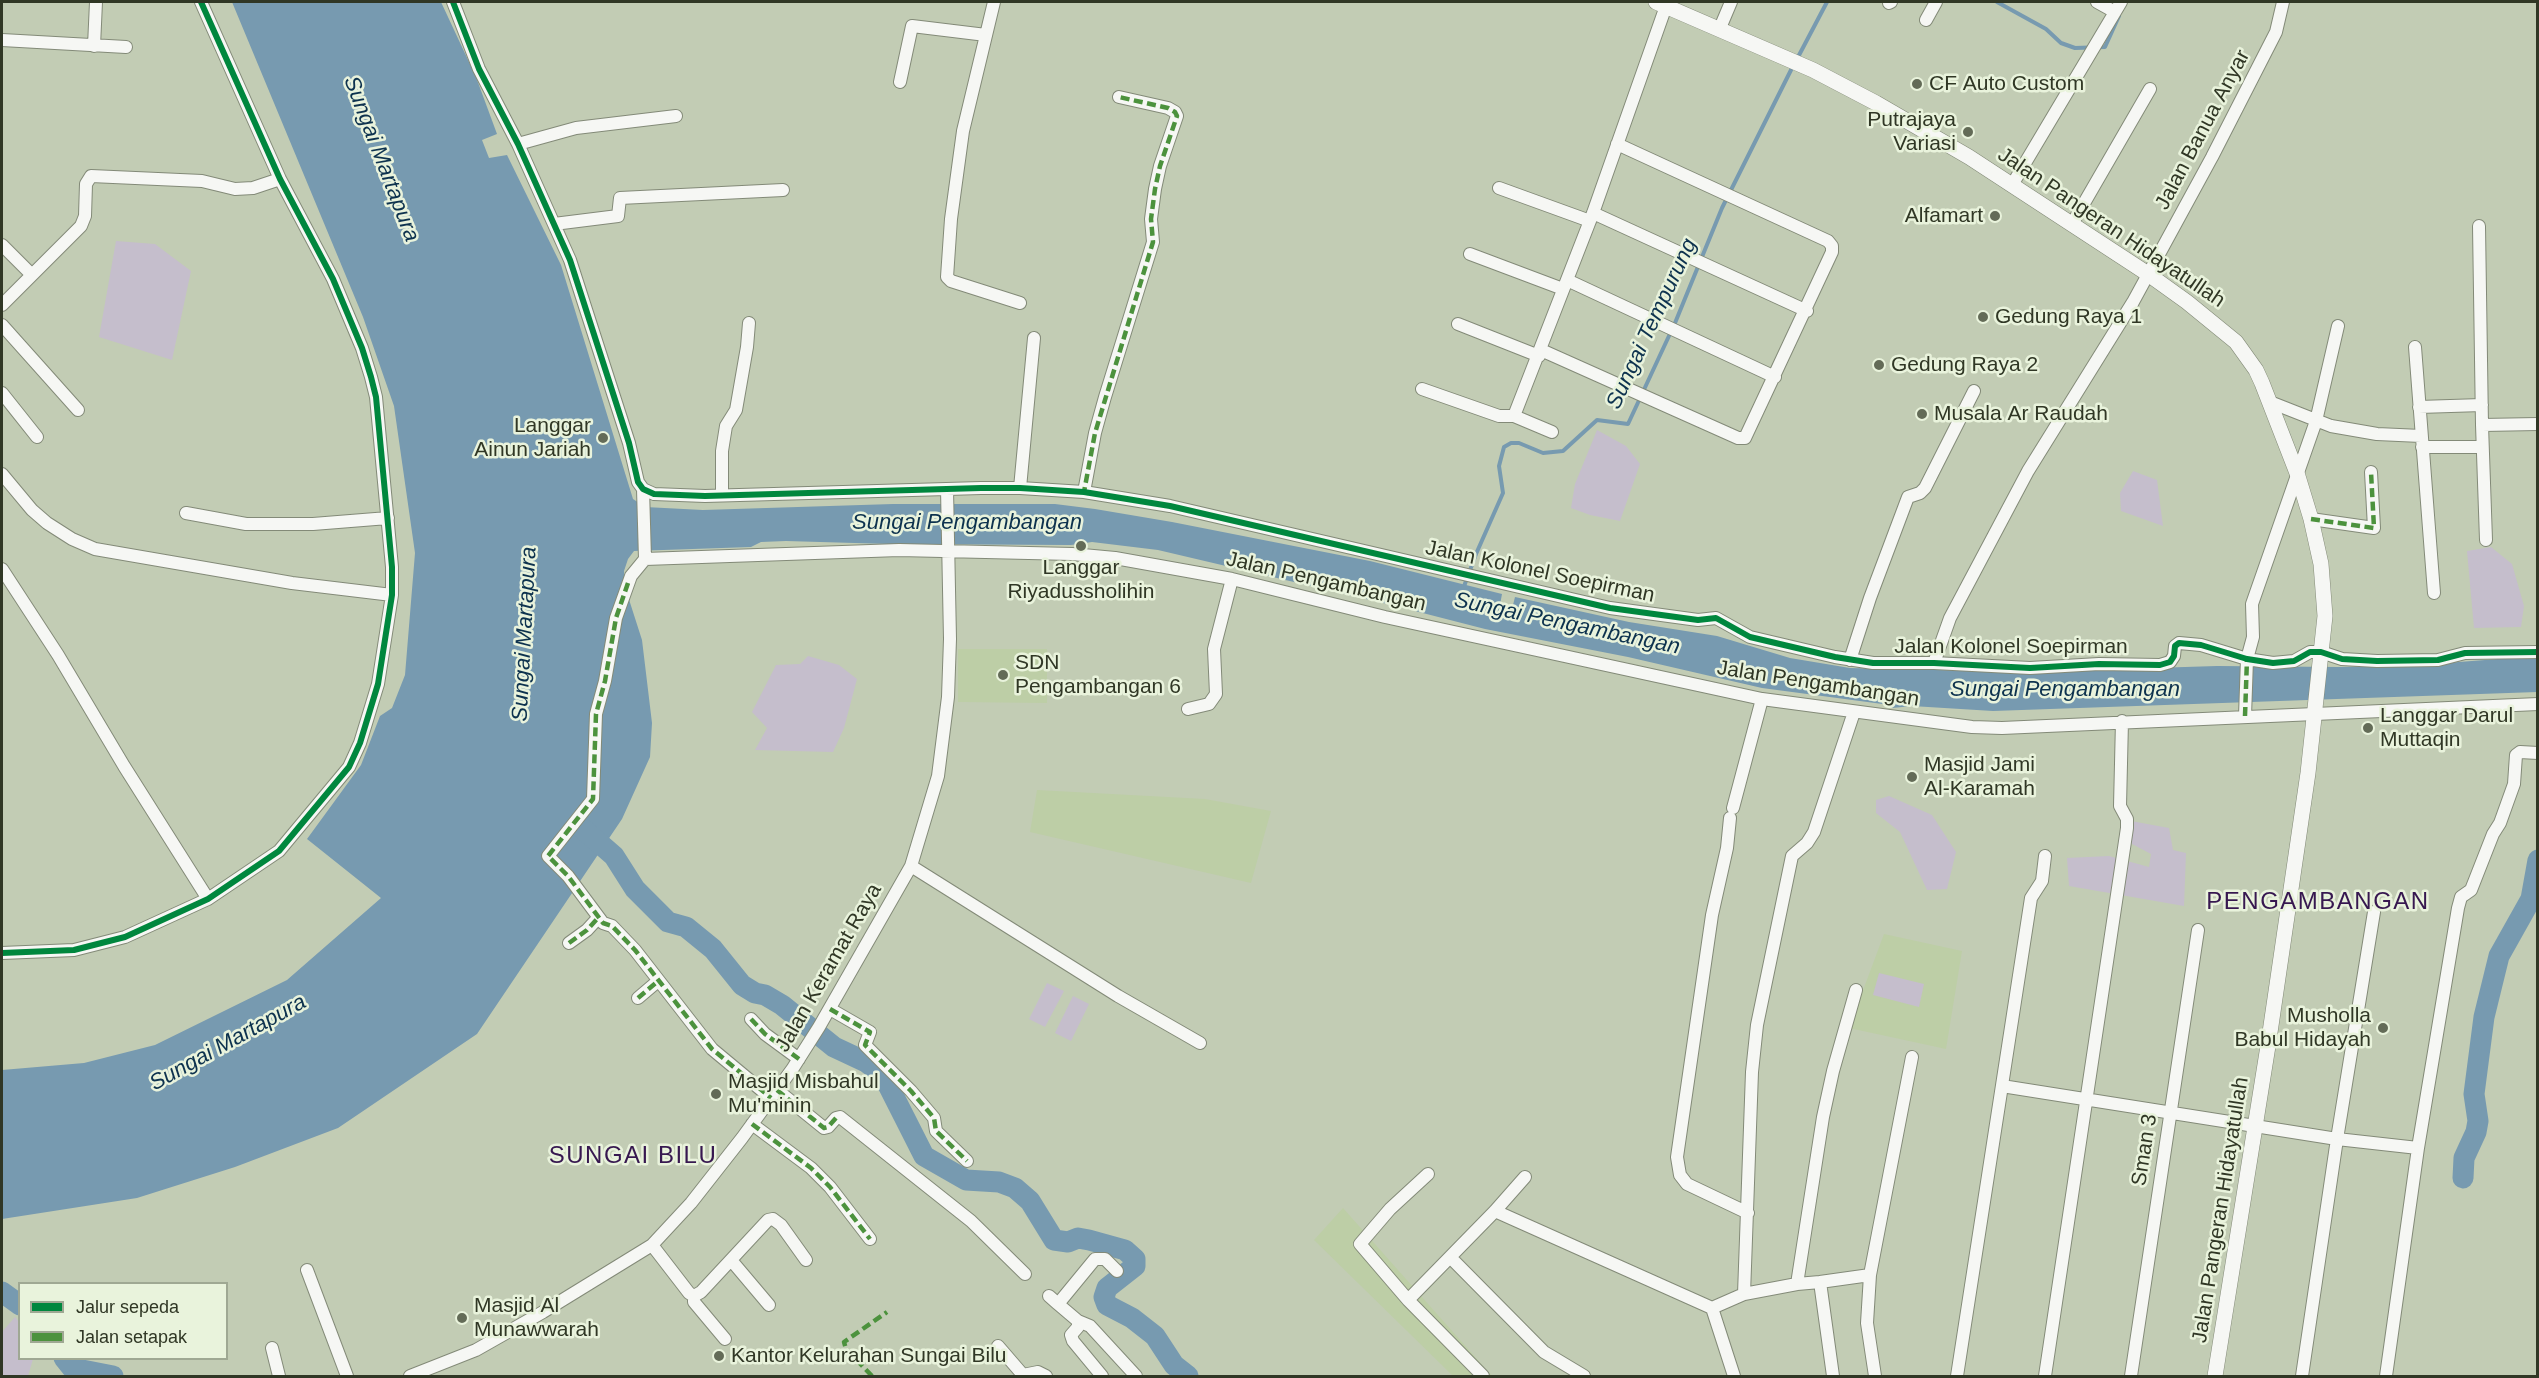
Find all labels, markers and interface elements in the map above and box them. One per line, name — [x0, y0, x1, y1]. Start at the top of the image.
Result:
street label: Jalan Banua Anyar — [2150, 46, 2256, 214]
place label: CF Auto Custom — [1929, 71, 2084, 97]
water label: Sungai Martapura — [337, 73, 425, 245]
marker: CF Auto Custom — [1910, 77, 1924, 91]
place label: Putrajaya Variasi — [1867, 107, 1956, 157]
marker: Putrajaya Variasi — [1961, 125, 1975, 139]
street label: Jalan Pangeran Hidayatullah — [1993, 142, 2229, 314]
place label: Alfamart — [1905, 203, 1983, 229]
marker: Alfamart — [1988, 209, 2002, 223]
water label: Sungai Tempurung — [1601, 235, 1703, 413]
place label: Gedung Raya 1 — [1995, 304, 2142, 330]
marker: Gedung Raya 1 — [1976, 310, 1990, 324]
place label: Gedung Raya 2 — [1891, 352, 2038, 378]
marker: Gedung Raya 2 — [1872, 358, 1886, 372]
place label: Musala Ar Raudah — [1934, 401, 2108, 427]
marker: Musala Ar Raudah — [1915, 407, 1929, 421]
place label: Langgar Ainun Jariah — [474, 413, 591, 463]
marker: Langgar Ainun Jariah — [596, 431, 610, 445]
water label: Sungai Pengambangan — [852, 510, 1082, 536]
street label: Jalan Kolonel Soepirman — [1423, 535, 1657, 609]
marker: Langgar Riyadussholihin — [1074, 539, 1088, 553]
water label: Sungai Martapura — [507, 546, 543, 722]
street label: Jalan Pengambangan — [1224, 547, 1428, 617]
place label: Langgar Riyadussholihin — [1007, 555, 1155, 605]
water label: Sungai Pengambangan — [1452, 587, 1682, 661]
street label: Jalan Kolonel Soepirman — [1894, 634, 2128, 660]
place label: SDN Pengambangan 6 — [1015, 650, 1181, 700]
street label: Jalan Pengambangan — [1715, 656, 1921, 712]
marker: SDN Pengambangan 6 — [996, 668, 1010, 682]
water label: Sungai Pengambangan — [1950, 677, 2180, 703]
place label: Langgar Darul Muttaqin — [2380, 703, 2513, 753]
marker: Langgar Darul Muttaqin — [2361, 721, 2375, 735]
place label: Masjid Jami Al-Karamah — [1924, 752, 2035, 802]
marker: Masjid Jami Al-Karamah — [1905, 770, 1919, 784]
street label: Jalan Keramat Raya — [771, 879, 887, 1057]
district label: PENGAMBANGAN — [2206, 888, 2430, 916]
water label: Sungai Martapura — [145, 989, 311, 1097]
place label: Musholla Babul Hidayah — [2234, 1003, 2371, 1053]
marker: Musholla Babul Hidayah — [2376, 1021, 2390, 1035]
place label: Masjid Misbahul Mu'minin — [728, 1069, 879, 1119]
street label: Jalan Pangeran Hidayatullah — [2188, 1075, 2254, 1345]
marker: Masjid Misbahul Mu'minin — [709, 1087, 723, 1101]
street label: Sman 3 — [2127, 1112, 2163, 1188]
district label: SUNGAI BILU — [549, 1142, 717, 1170]
legend — [18, 1282, 228, 1360]
place label: Masjid Al Munawwarah — [474, 1293, 599, 1343]
text: Jalur sepeda — [76, 1297, 179, 1317]
marker: Masjid Al Munawwarah — [455, 1311, 469, 1325]
text: Jalan setapak — [76, 1327, 187, 1347]
place label: Kantor Kelurahan Sungai Bilu — [731, 1343, 1007, 1369]
marker: Kantor Kelurahan Sungai Bilu — [712, 1349, 726, 1363]

